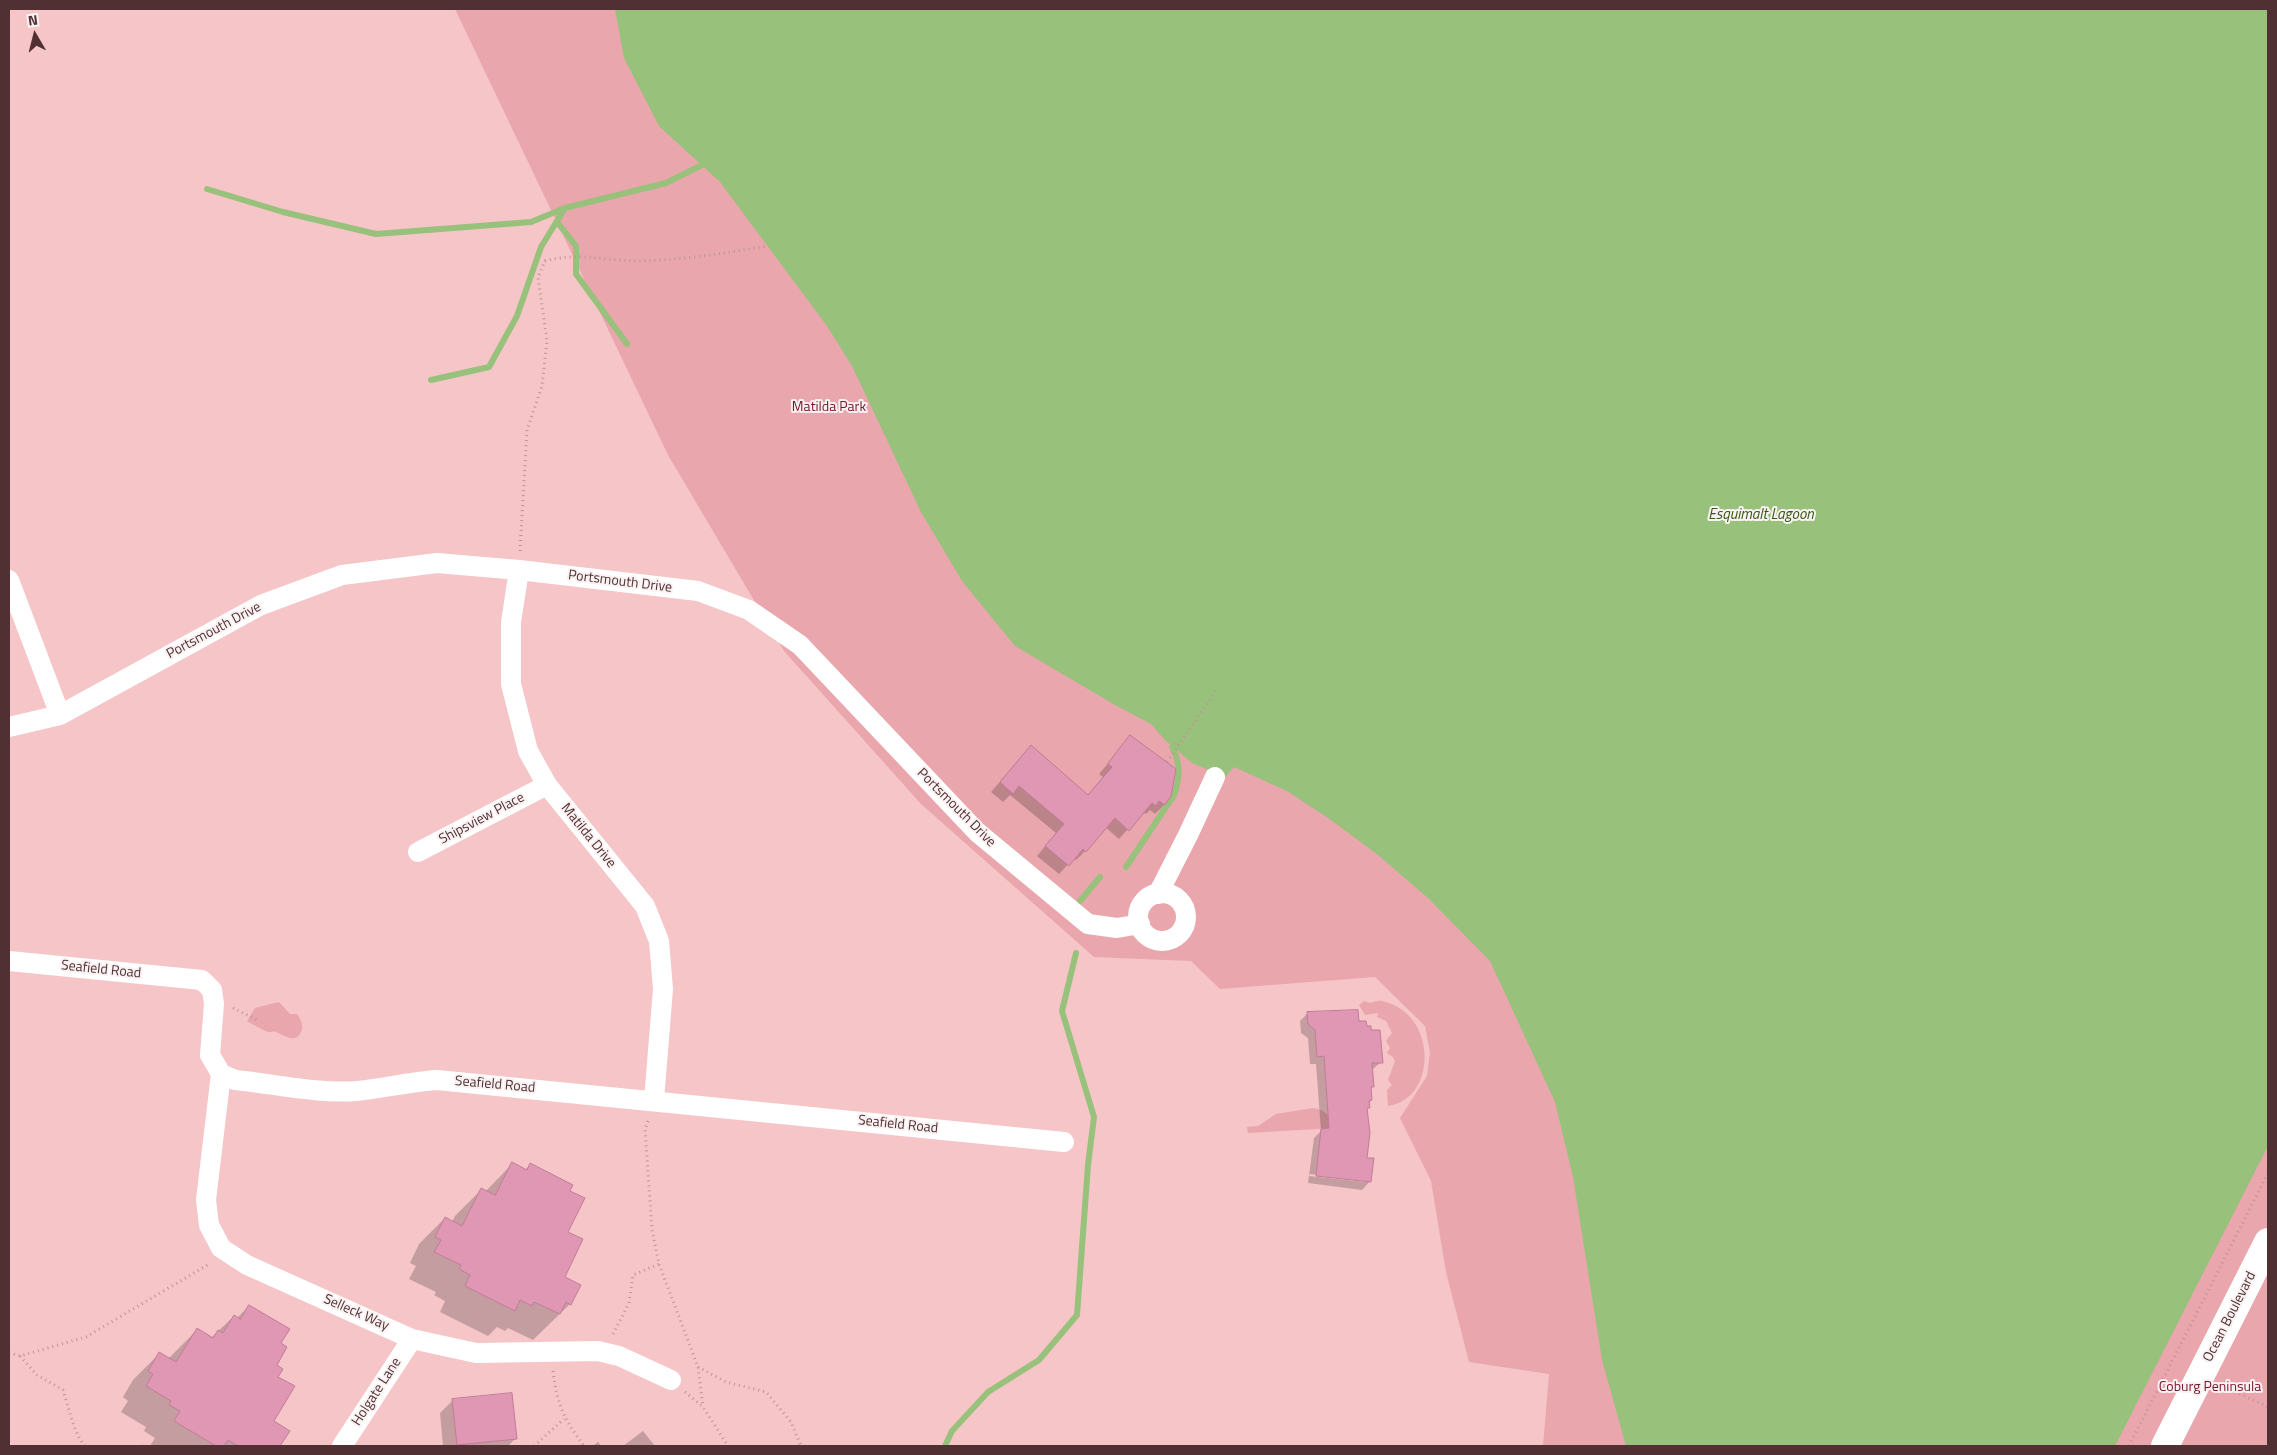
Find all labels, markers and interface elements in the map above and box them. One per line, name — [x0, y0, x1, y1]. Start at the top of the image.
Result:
text: N — [27, 9, 39, 31]
north arrow — [10, 10, 60, 60]
park label: Matilda Park — [792, 400, 866, 416]
water label: Esquimalt Lagoon — [1708, 506, 1814, 524]
street label: Portsmouth Drive — [567, 567, 673, 597]
street label: Portsmouth Drive — [164, 599, 264, 663]
street label: Portsmouth Drive — [913, 765, 999, 851]
street label: Shipsview Place — [436, 789, 528, 849]
street label: Matilda Drive — [557, 800, 619, 872]
street label: Seafield Road — [60, 957, 142, 983]
street label: Seafield Road — [454, 1073, 536, 1097]
street label: Seafield Road — [857, 1112, 939, 1138]
street label: Ocean Boulevard — [2200, 1269, 2260, 1365]
street label: Selleck Way — [321, 1291, 391, 1335]
street label: Holgate Lane — [349, 1355, 405, 1429]
park label: Coburg Peninsula — [2159, 1380, 2261, 1396]

